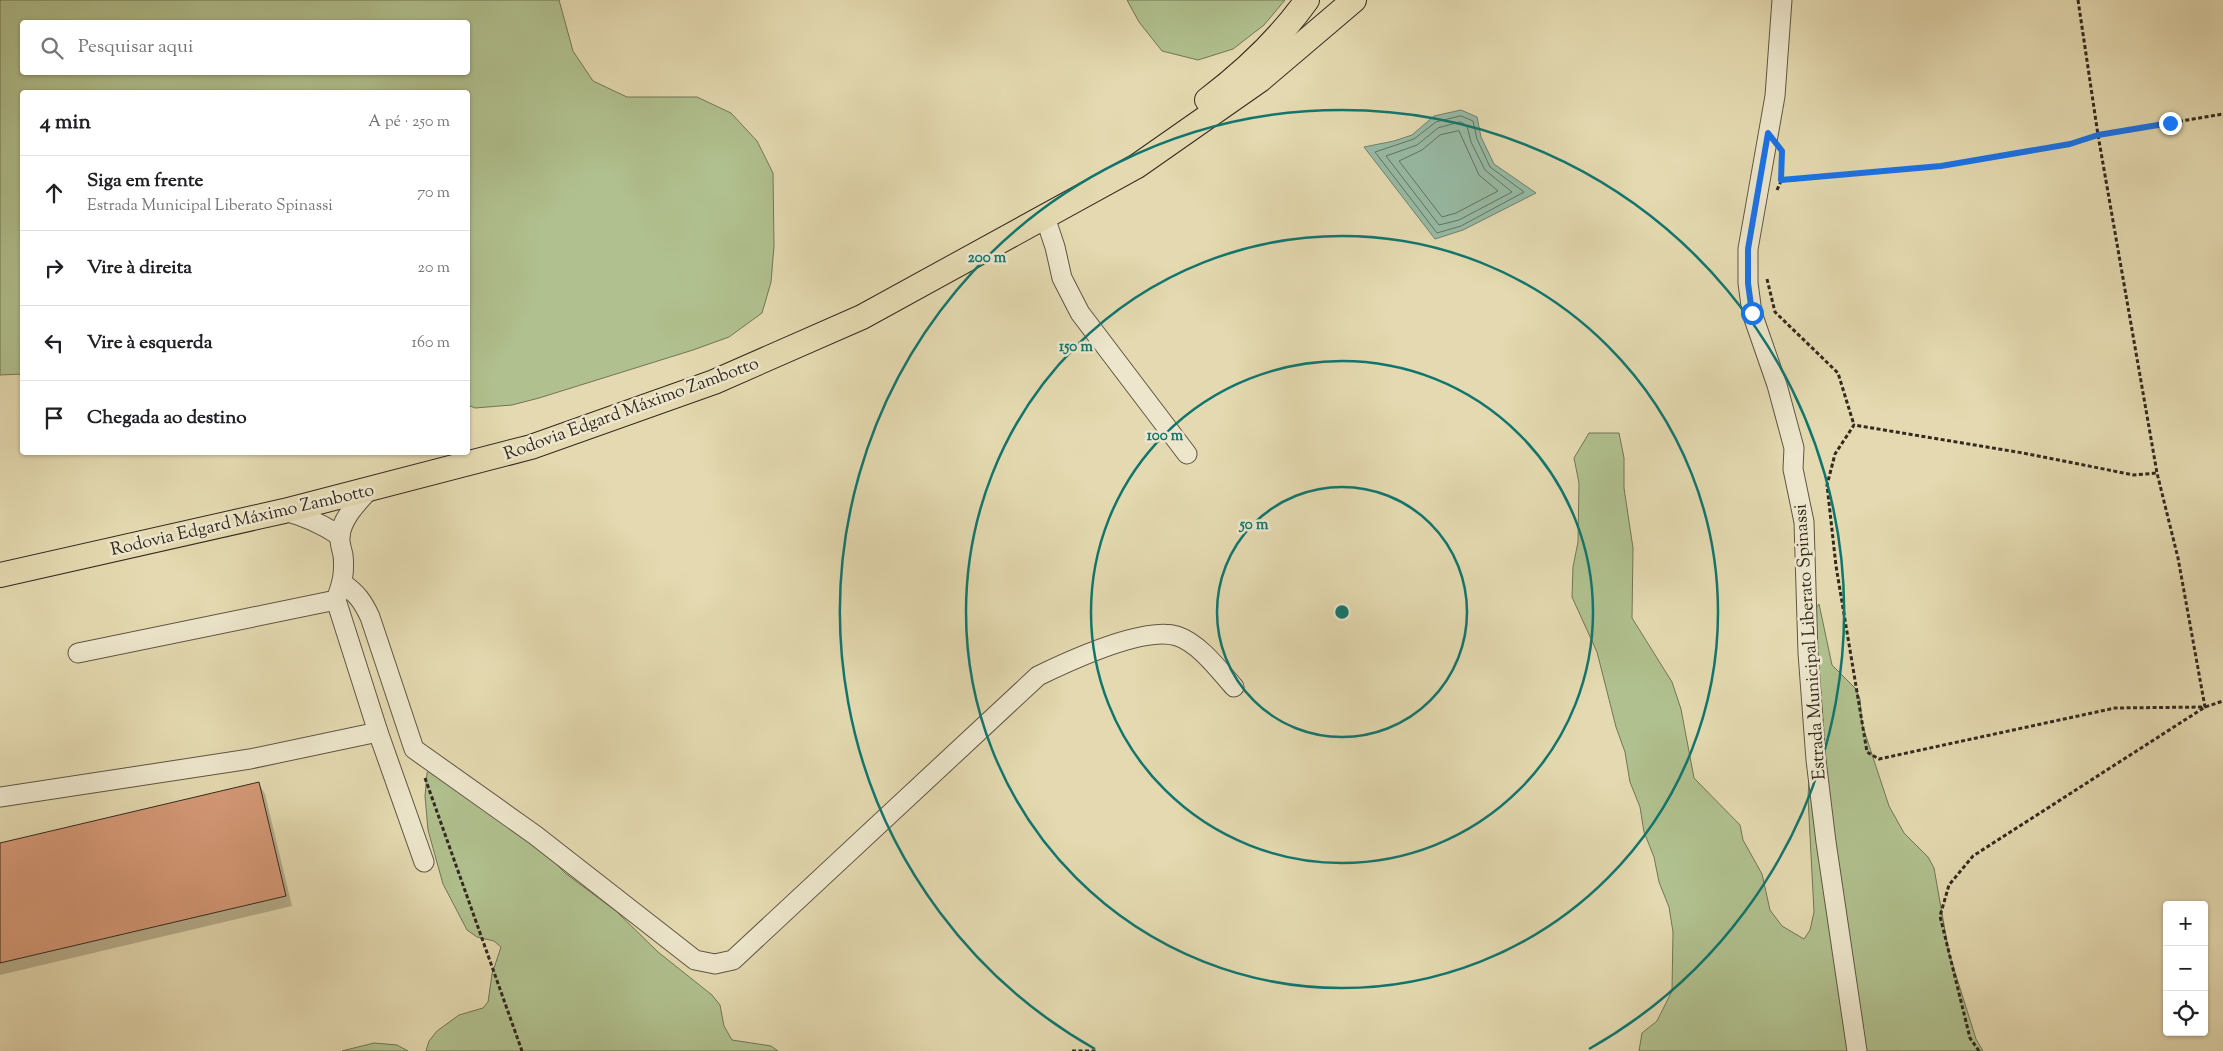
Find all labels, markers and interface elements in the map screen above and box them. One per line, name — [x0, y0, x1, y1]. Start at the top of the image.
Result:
search box — [20, 20, 470, 75]
icon: search — [38, 34, 66, 62]
text: Pesquisar aqui — [78, 34, 193, 61]
text: 4 min — [40, 108, 91, 138]
text: A pé · 250 m — [368, 111, 450, 134]
route end — [2159, 112, 2182, 135]
text: Siga em frente — [87, 168, 203, 195]
icon: ahead — [40, 179, 68, 207]
text: 70 m — [417, 182, 450, 205]
text: Estrada Municipal Liberato Spinassi — [87, 195, 333, 218]
text: 200 m — [968, 248, 1007, 269]
icon: right — [40, 254, 68, 282]
text: Vire à direita — [87, 255, 192, 282]
text: 20 m — [417, 257, 450, 280]
route start — [1741, 302, 1764, 325]
icon: left — [40, 329, 68, 357]
text: Vire à esquerda — [87, 330, 213, 357]
text: 160 m — [412, 332, 450, 355]
text: 150 m — [1059, 337, 1093, 358]
street label: Rodovia Edgard Máximo Zambotto — [500, 351, 763, 468]
icon: arrive — [40, 404, 68, 432]
text: Chegada ao destino — [87, 405, 247, 432]
text: 100 m — [1147, 426, 1184, 447]
street label: Rodovia Edgard Máximo Zambotto — [108, 478, 377, 564]
street label: Estrada Municipal Liberato Spinassi — [1788, 503, 1834, 781]
text: 50 m — [1239, 515, 1269, 536]
centre of rings — [1333, 603, 1351, 621]
map controls — [2163, 901, 2208, 1036]
button: + — [2163, 901, 2208, 946]
button: − — [2163, 946, 2208, 991]
button: locate — [2163, 991, 2208, 1036]

